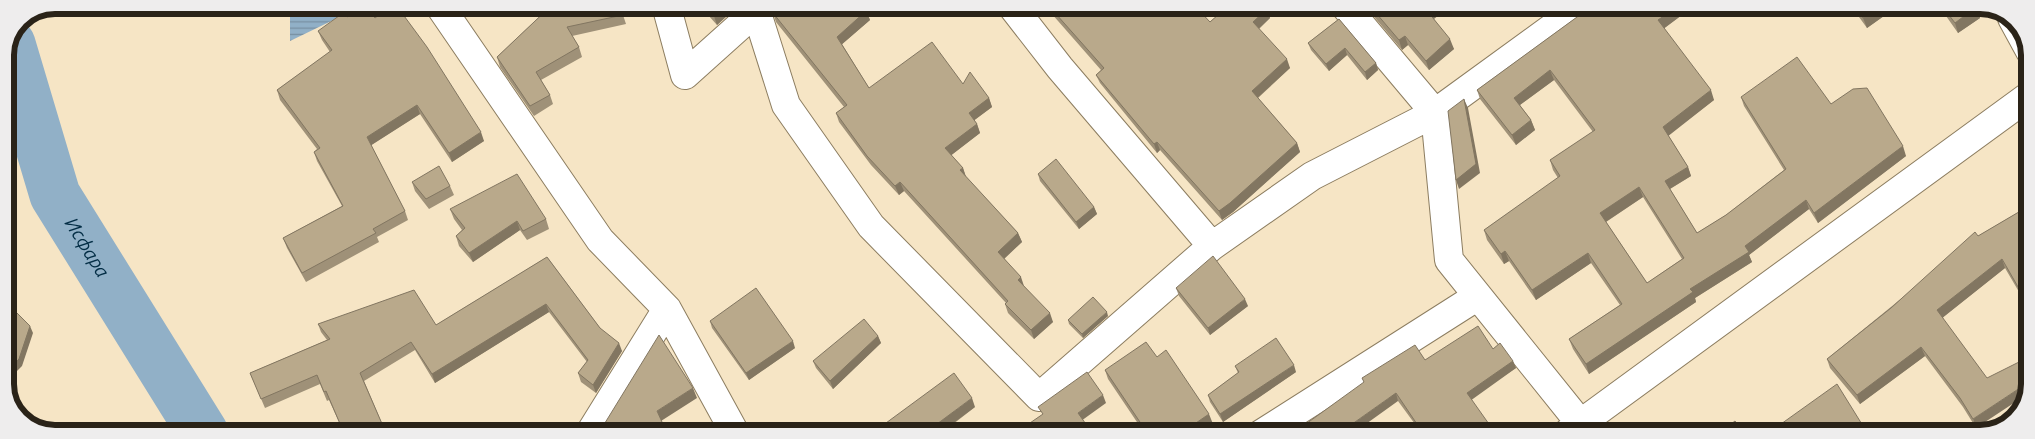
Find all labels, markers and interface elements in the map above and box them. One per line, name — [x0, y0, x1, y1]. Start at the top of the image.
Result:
water label: Исфара — [61, 213, 114, 281]

